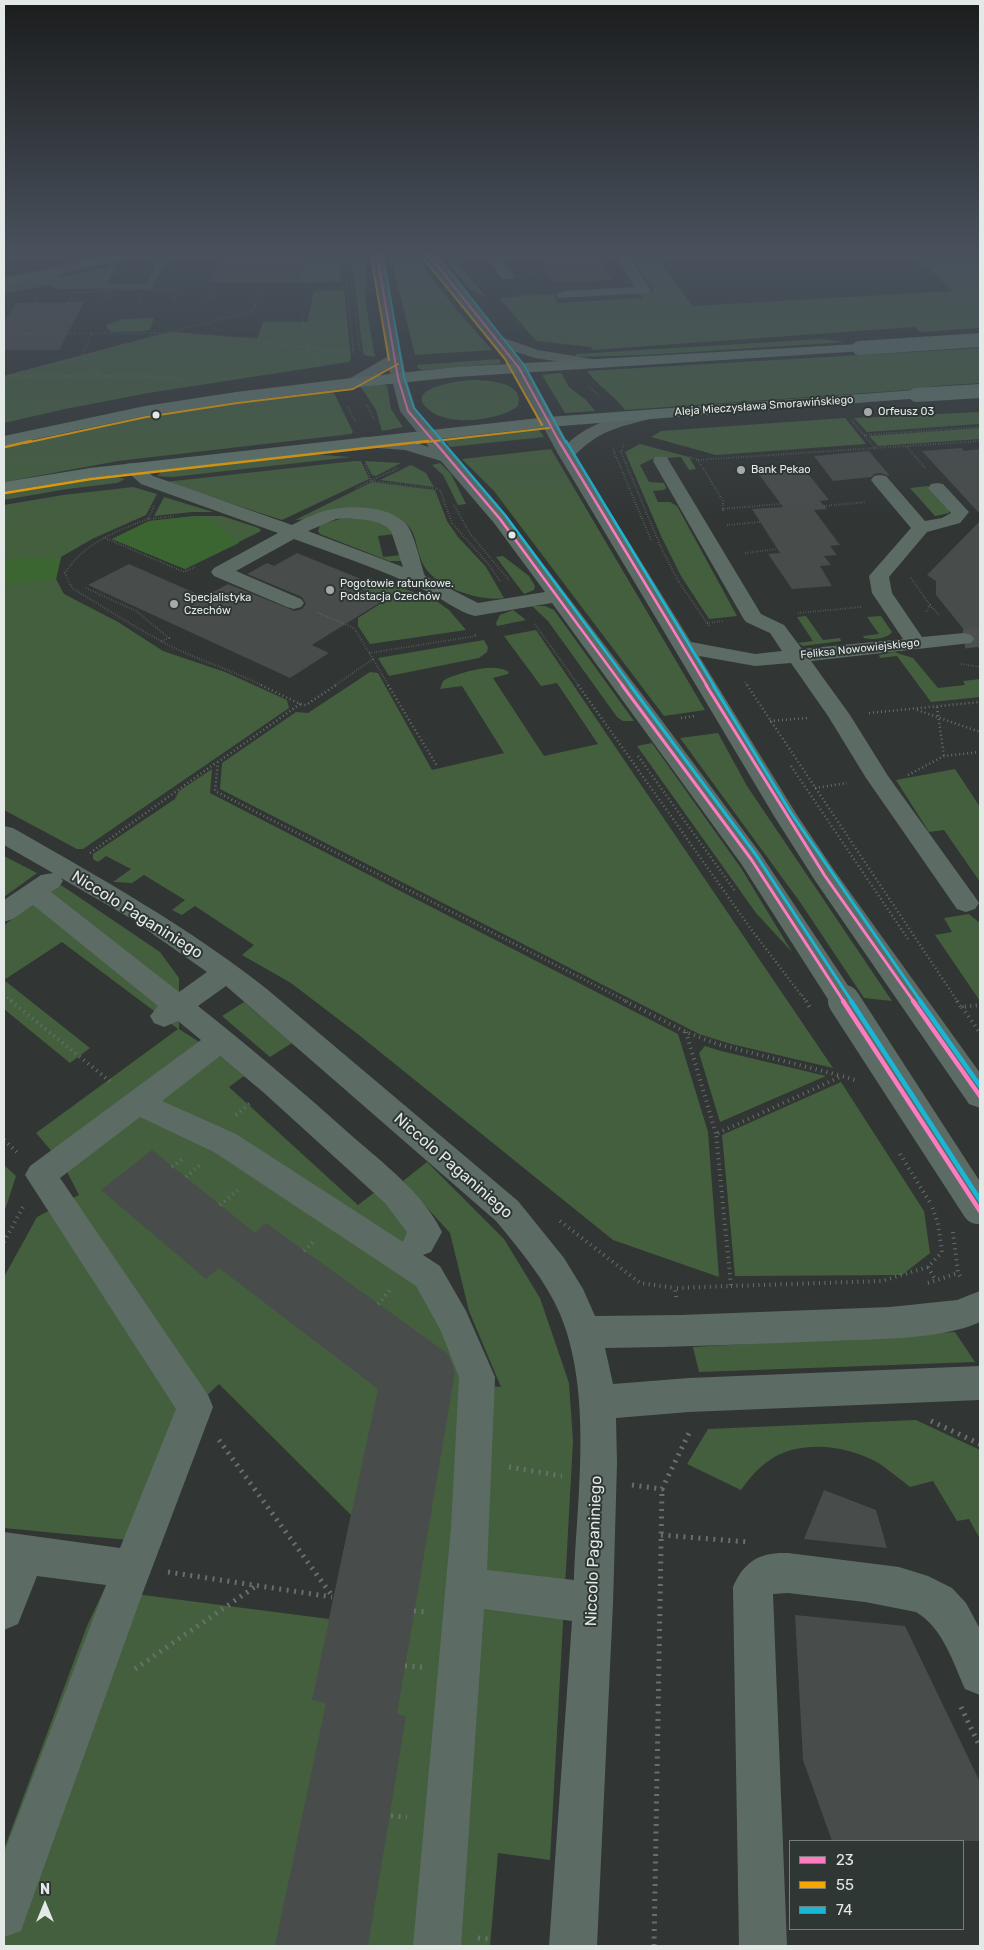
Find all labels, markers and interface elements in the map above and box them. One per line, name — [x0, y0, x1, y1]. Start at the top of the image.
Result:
street label: Aleja Mieczysława Smorawińskiego — [674, 393, 854, 419]
place label: Orfeusz 03 — [878, 405, 934, 419]
marker: Orfeusz 03 — [862, 406, 874, 418]
unlabelled marker — [151, 410, 161, 420]
place label: Bank Pekao — [751, 463, 811, 477]
marker: Bank Pekao — [735, 464, 747, 476]
unlabelled marker — [507, 530, 517, 540]
place label: Pogotowie ratunkowe. Podstacja Czechów — [340, 577, 454, 603]
marker: Pogotowie ratunkowe. Podstacja Czechów — [324, 584, 336, 596]
place label: Specjalistyka Czechów — [184, 591, 251, 617]
marker: Specjalistyka Czechów — [168, 598, 180, 610]
street label: Feliksa Nowowiejskiego — [800, 636, 920, 662]
street label: Niccolo Paganiniego — [68, 867, 206, 963]
street label: Niccolo Paganiniego — [390, 1109, 516, 1223]
street label: Niccolo Paganiniego — [582, 1475, 606, 1627]
legend — [789, 1840, 964, 1930]
text: 23 — [836, 1851, 854, 1869]
text: 55 — [836, 1876, 854, 1894]
north arrow — [20, 1880, 70, 1930]
text: N — [40, 1881, 50, 1898]
text: 74 — [836, 1901, 853, 1919]

